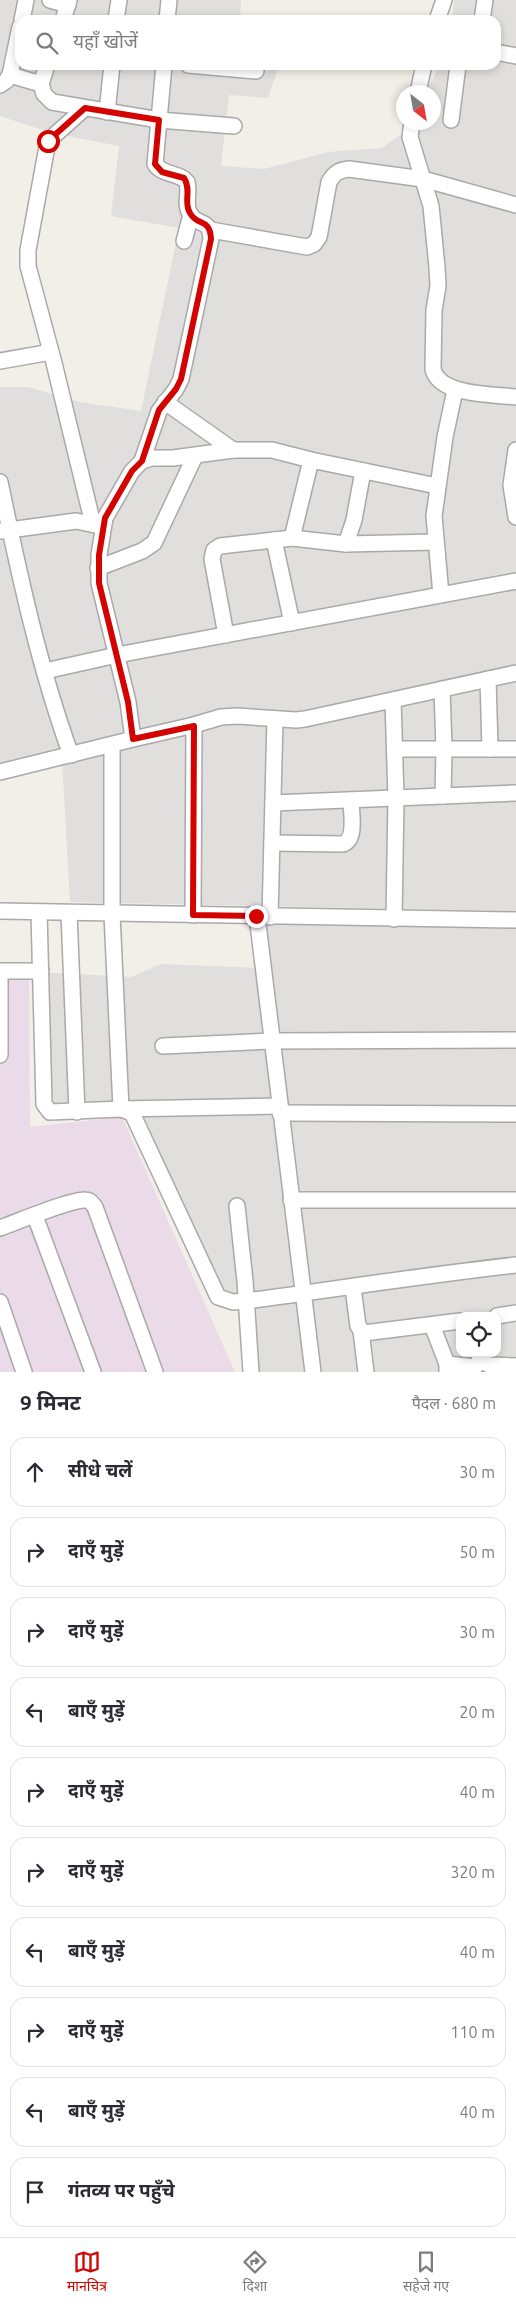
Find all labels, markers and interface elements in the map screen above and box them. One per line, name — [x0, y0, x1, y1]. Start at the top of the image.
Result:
search box — [15, 15, 501, 70]
icon: search — [33, 29, 61, 57]
text: यहाँ खोजें — [73, 30, 138, 52]
north arrow — [396, 85, 441, 130]
route start — [37, 130, 60, 153]
route end — [245, 905, 268, 928]
map controls — [456, 1312, 501, 1357]
button: locate — [456, 1312, 501, 1357]
text: 9 मिनट — [20, 1390, 81, 1414]
text: पैदल · 680 m — [412, 1394, 496, 1412]
icon: ahead — [21, 1458, 49, 1486]
text: सीधे चलें — [68, 1459, 132, 1481]
text: 30 m — [459, 1463, 495, 1481]
icon: right — [21, 1538, 49, 1566]
text: दाएँ मुड़ें — [68, 1539, 124, 1561]
text: 50 m — [459, 1543, 495, 1561]
icon: right — [21, 1618, 49, 1646]
text: दाएँ मुड़ें — [68, 1619, 124, 1641]
text: 30 m — [459, 1623, 495, 1641]
icon: left — [21, 1698, 49, 1726]
text: बाएँ मुड़ें — [68, 1699, 125, 1721]
text: 20 m — [459, 1703, 495, 1721]
icon: right — [21, 1778, 49, 1806]
text: दाएँ मुड़ें — [68, 1779, 124, 1801]
text: 40 m — [459, 1783, 495, 1801]
icon: right — [21, 1858, 49, 1886]
text: दाएँ मुड़ें — [68, 1859, 124, 1881]
text: 320 m — [450, 1863, 495, 1881]
icon: left — [21, 1938, 49, 1966]
text: बाएँ मुड़ें — [68, 1939, 125, 1961]
text: 40 m — [459, 1943, 495, 1961]
icon: right — [21, 2018, 49, 2046]
text: दाएँ मुड़ें — [68, 2019, 124, 2041]
text: 110 m — [450, 2023, 495, 2041]
icon: left — [21, 2098, 49, 2126]
text: बाएँ मुड़ें — [68, 2099, 125, 2121]
text: 40 m — [459, 2103, 495, 2121]
icon: arrive — [21, 2178, 49, 2206]
text: गंतव्य पर पहुँचे — [68, 2179, 175, 2201]
tab: मानचित्र — [67, 2248, 107, 2297]
tab: दिशा — [241, 2248, 269, 2297]
tab: सहेजे गए — [403, 2248, 449, 2297]

